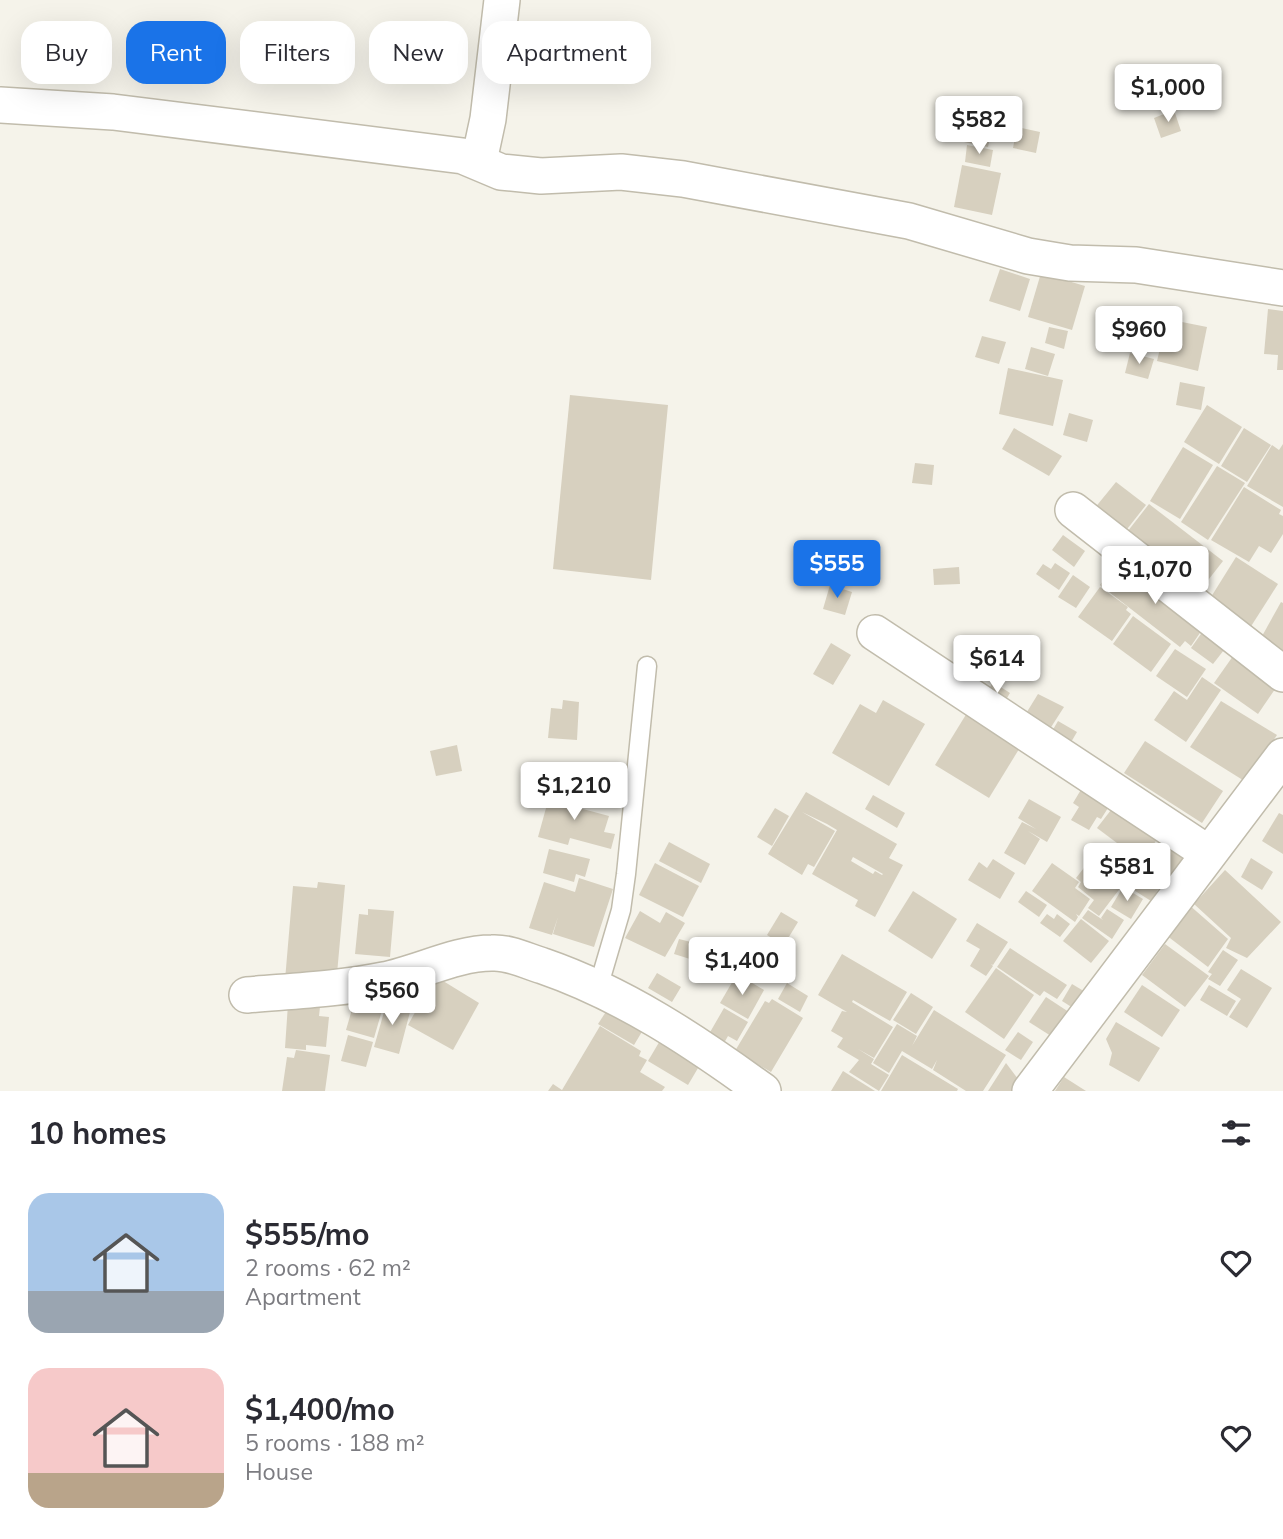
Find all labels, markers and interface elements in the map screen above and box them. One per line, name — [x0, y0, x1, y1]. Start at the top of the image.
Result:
chip: Buy — [21, 21, 112, 84]
chip: Rent — [126, 21, 226, 84]
chip: Filters — [240, 21, 355, 84]
chip: New — [369, 21, 468, 84]
chip: Apartment — [482, 21, 651, 84]
pin: $1,000 — [1111, 64, 1225, 124]
text: $1,000 — [1131, 72, 1205, 101]
pin: $582 — [938, 96, 1020, 156]
text: $582 — [951, 104, 1007, 133]
pin: $960 — [1098, 306, 1180, 366]
text: $960 — [1111, 314, 1167, 343]
pin: $555 — [796, 540, 878, 600]
pin: $1,070 — [1098, 546, 1212, 606]
text: $555 — [809, 548, 865, 577]
text: $1,070 — [1118, 554, 1192, 583]
pin: $614 — [956, 636, 1038, 695]
text: $614 — [969, 643, 1025, 672]
pin: $1,210 — [517, 762, 631, 822]
text: $1,210 — [537, 770, 611, 799]
pin: $581 — [1086, 844, 1168, 903]
text: $581 — [1099, 851, 1155, 880]
pin: $1,400 — [685, 937, 799, 997]
text: $1,400 — [705, 945, 779, 974]
pin: $560 — [351, 968, 433, 1027]
text: $560 — [364, 975, 420, 1004]
text: 10 homes — [28, 1114, 167, 1152]
icon: filters — [1217, 1114, 1255, 1152]
text: $555/mo — [245, 1215, 369, 1253]
icon: home — [84, 1221, 168, 1305]
icon: heart — [1217, 1244, 1255, 1282]
text: 2 rooms · 62 m² — [245, 1253, 411, 1282]
text: Apartment — [245, 1282, 361, 1311]
text: $1,400/mo — [245, 1390, 395, 1428]
icon: home — [84, 1396, 168, 1480]
icon: heart — [1217, 1419, 1255, 1457]
text: 5 rooms · 188 m² — [245, 1428, 425, 1457]
text: House — [245, 1457, 313, 1486]

